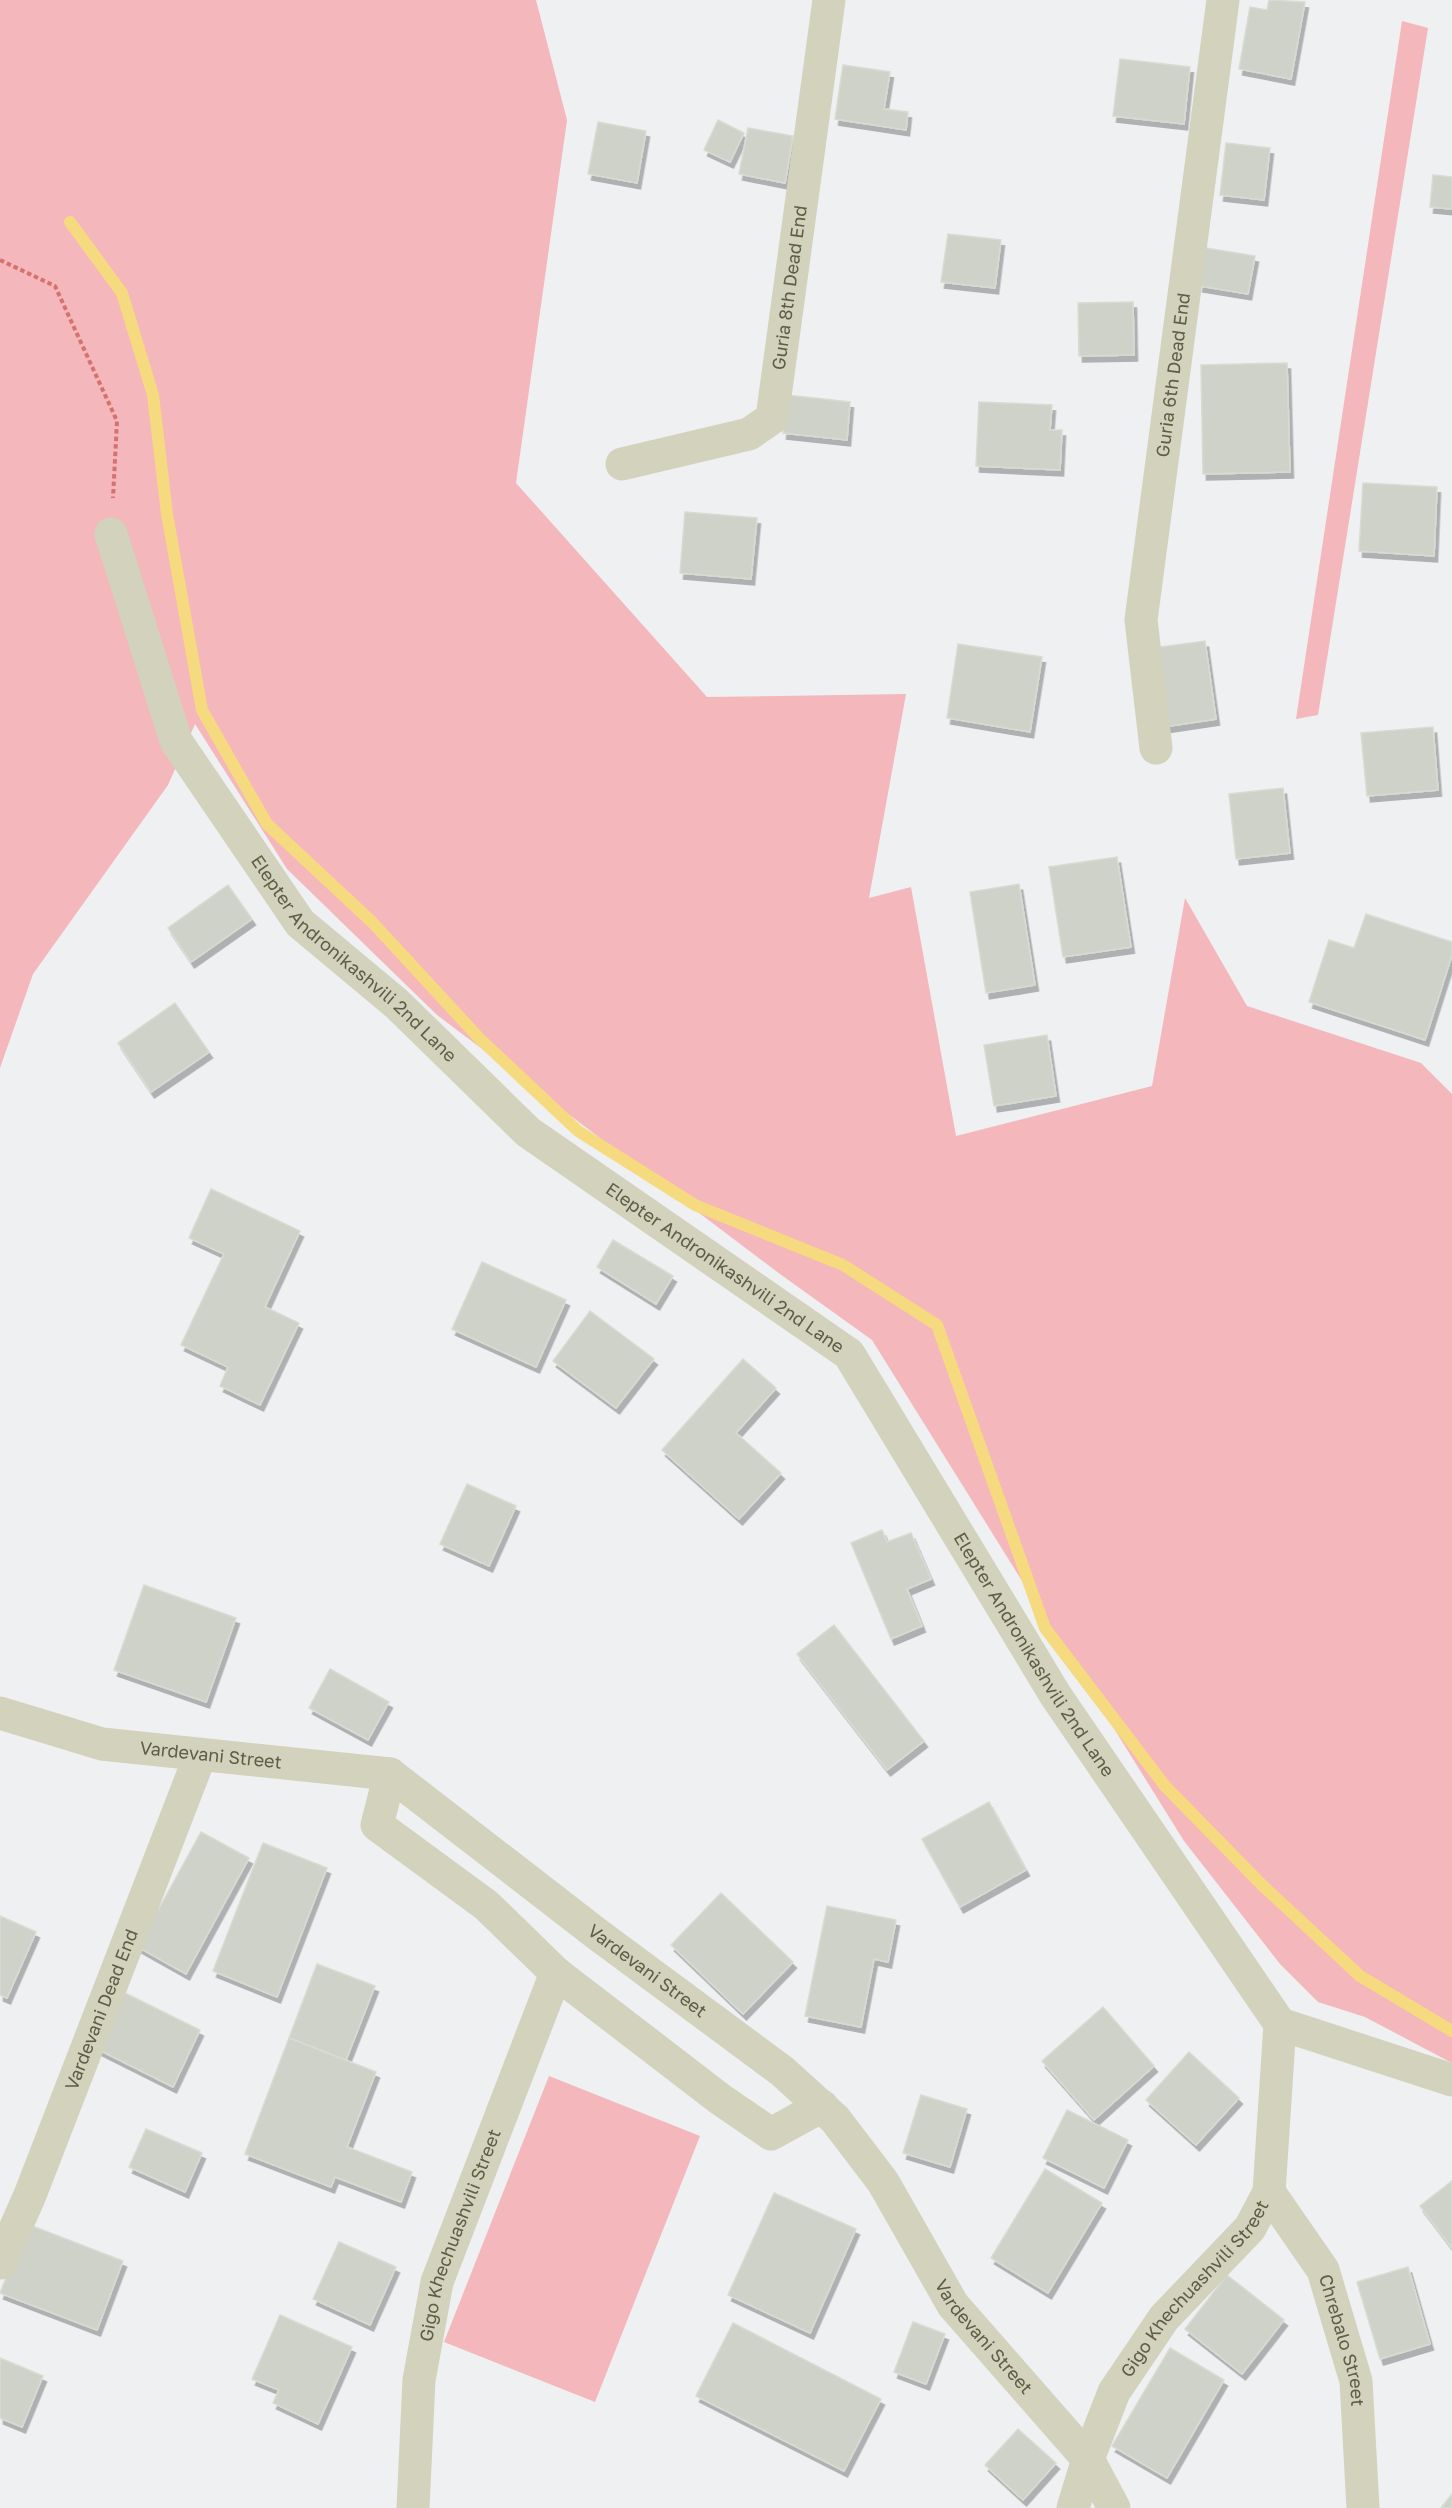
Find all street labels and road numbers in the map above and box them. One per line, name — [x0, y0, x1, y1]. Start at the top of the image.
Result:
street label: Guria 8th Dead End — [767, 204, 811, 371]
street label: Guria 6th Dead End — [1151, 291, 1194, 458]
street label: Elepter Andronikashvili 2nd Lane — [247, 850, 462, 1066]
street label: Elepter Andronikashvili 2nd Lane — [602, 1177, 849, 1357]
street label: Elepter Andronikashvili 2nd Lane — [949, 1528, 1120, 1781]
street label: Vardevani Street — [139, 1736, 283, 1773]
street label: Vardevani Street — [584, 1919, 711, 2021]
street label: Vardevani Dead End — [60, 1926, 142, 2093]
street label: Gigo Khechuashvili Street — [414, 2126, 505, 2343]
street label: Gigo Khechuashvili Street — [1115, 2196, 1273, 2381]
street label: Chrebalo Street — [1315, 2271, 1369, 2407]
street label: Vardevani Street — [931, 2275, 1038, 2398]

